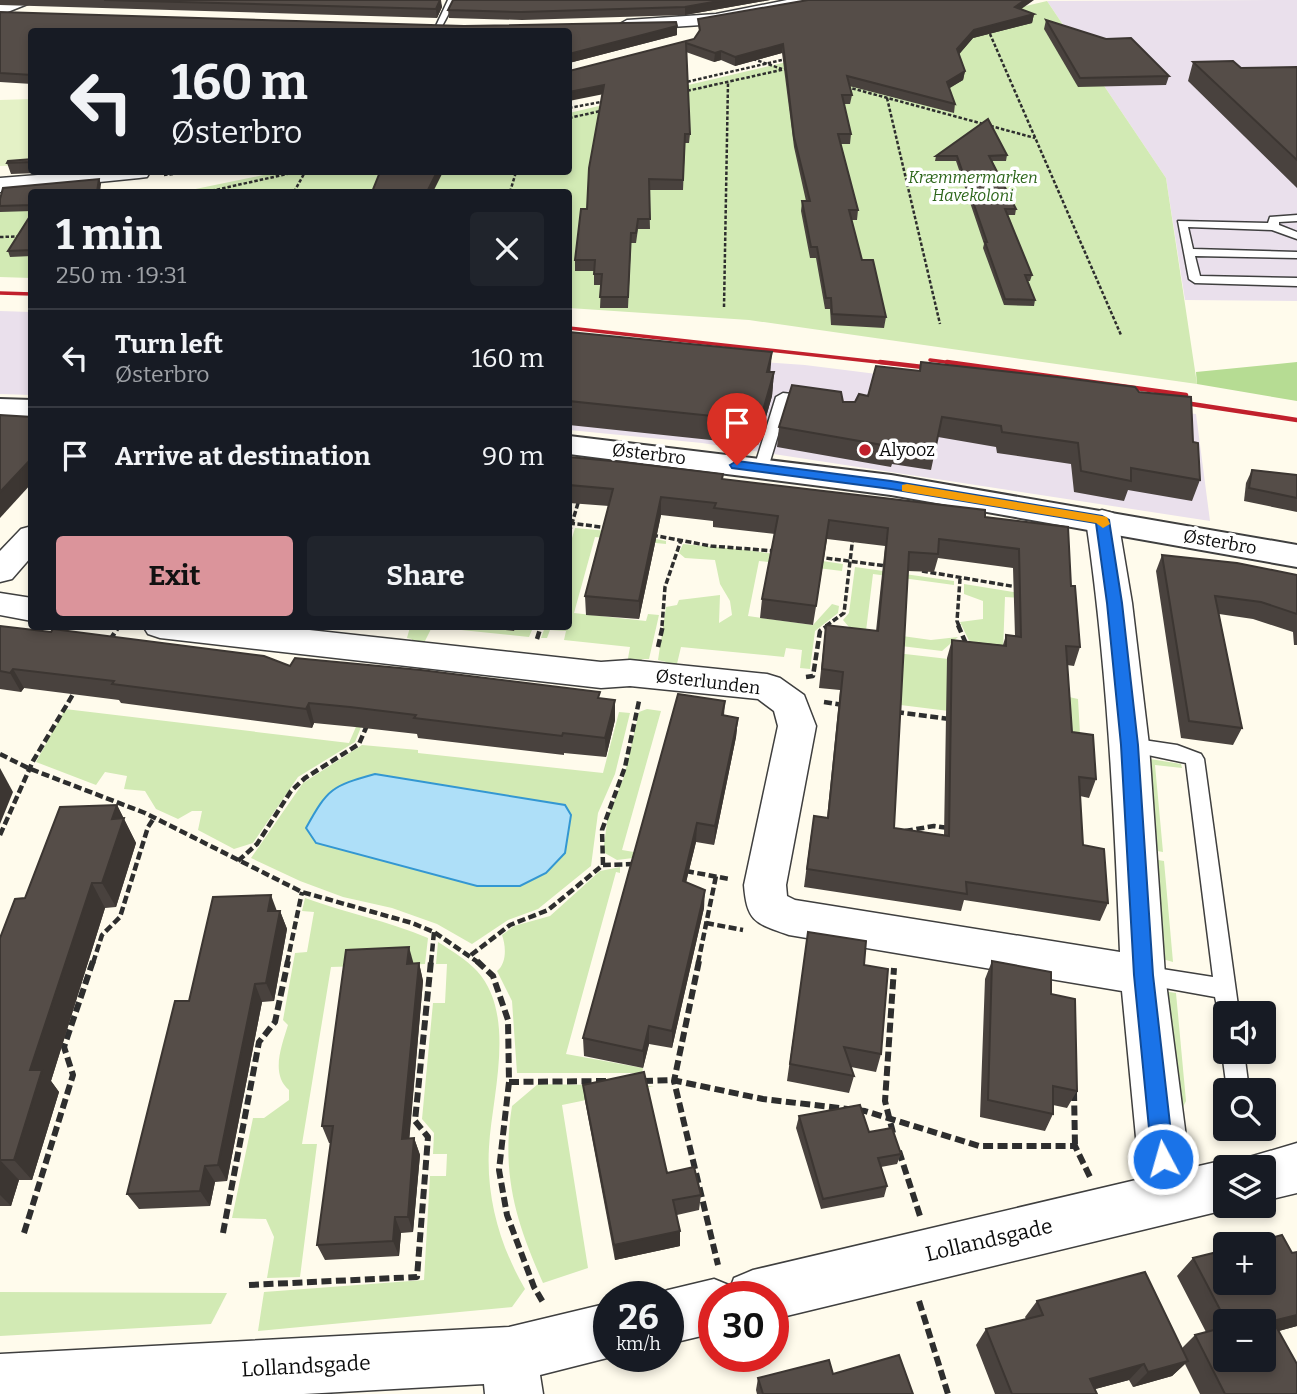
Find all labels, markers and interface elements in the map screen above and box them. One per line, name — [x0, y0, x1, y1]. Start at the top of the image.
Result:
text: 160 m — [171, 53, 308, 112]
icon: left — [56, 56, 147, 147]
text: Østerbro — [171, 113, 303, 151]
park label: Kræmmermarken Havekoloni — [908, 168, 1038, 205]
text: 1 min — [56, 210, 162, 260]
button: close — [470, 212, 544, 286]
text: 250 m · 19:31 — [56, 261, 186, 289]
text: Turn left — [115, 329, 223, 360]
icon: left — [56, 339, 94, 377]
text: 160 m — [472, 343, 544, 374]
text: Østerbro — [115, 360, 210, 388]
pin — [707, 393, 767, 465]
icon: arrive — [718, 404, 756, 442]
icon: arrive — [56, 437, 94, 475]
street label: Østerbro — [611, 439, 687, 469]
place label: Alyooz — [879, 439, 935, 461]
text: Arrive at destination — [115, 441, 370, 472]
text: 90 m — [482, 441, 544, 472]
marker: Alyooz — [857, 442, 873, 458]
street label: Østerbro — [1182, 525, 1258, 559]
button: Exit — [56, 536, 293, 616]
button: Share — [307, 536, 544, 616]
street label: Østerlunden — [654, 665, 762, 699]
map controls — [1213, 1001, 1276, 1372]
button: sound — [1213, 1001, 1276, 1064]
button: search — [1213, 1078, 1276, 1141]
position arrow — [1126, 1122, 1200, 1196]
button: layers — [1213, 1155, 1276, 1218]
street label: Lollandsgade — [923, 1213, 1055, 1267]
button: + — [1213, 1232, 1276, 1295]
speed limit sign: 30 — [698, 1281, 789, 1372]
text: 26 — [618, 1296, 659, 1338]
button: − — [1213, 1309, 1276, 1372]
text: km/h — [616, 1333, 661, 1355]
street label: Lollandsgade — [241, 1350, 371, 1382]

